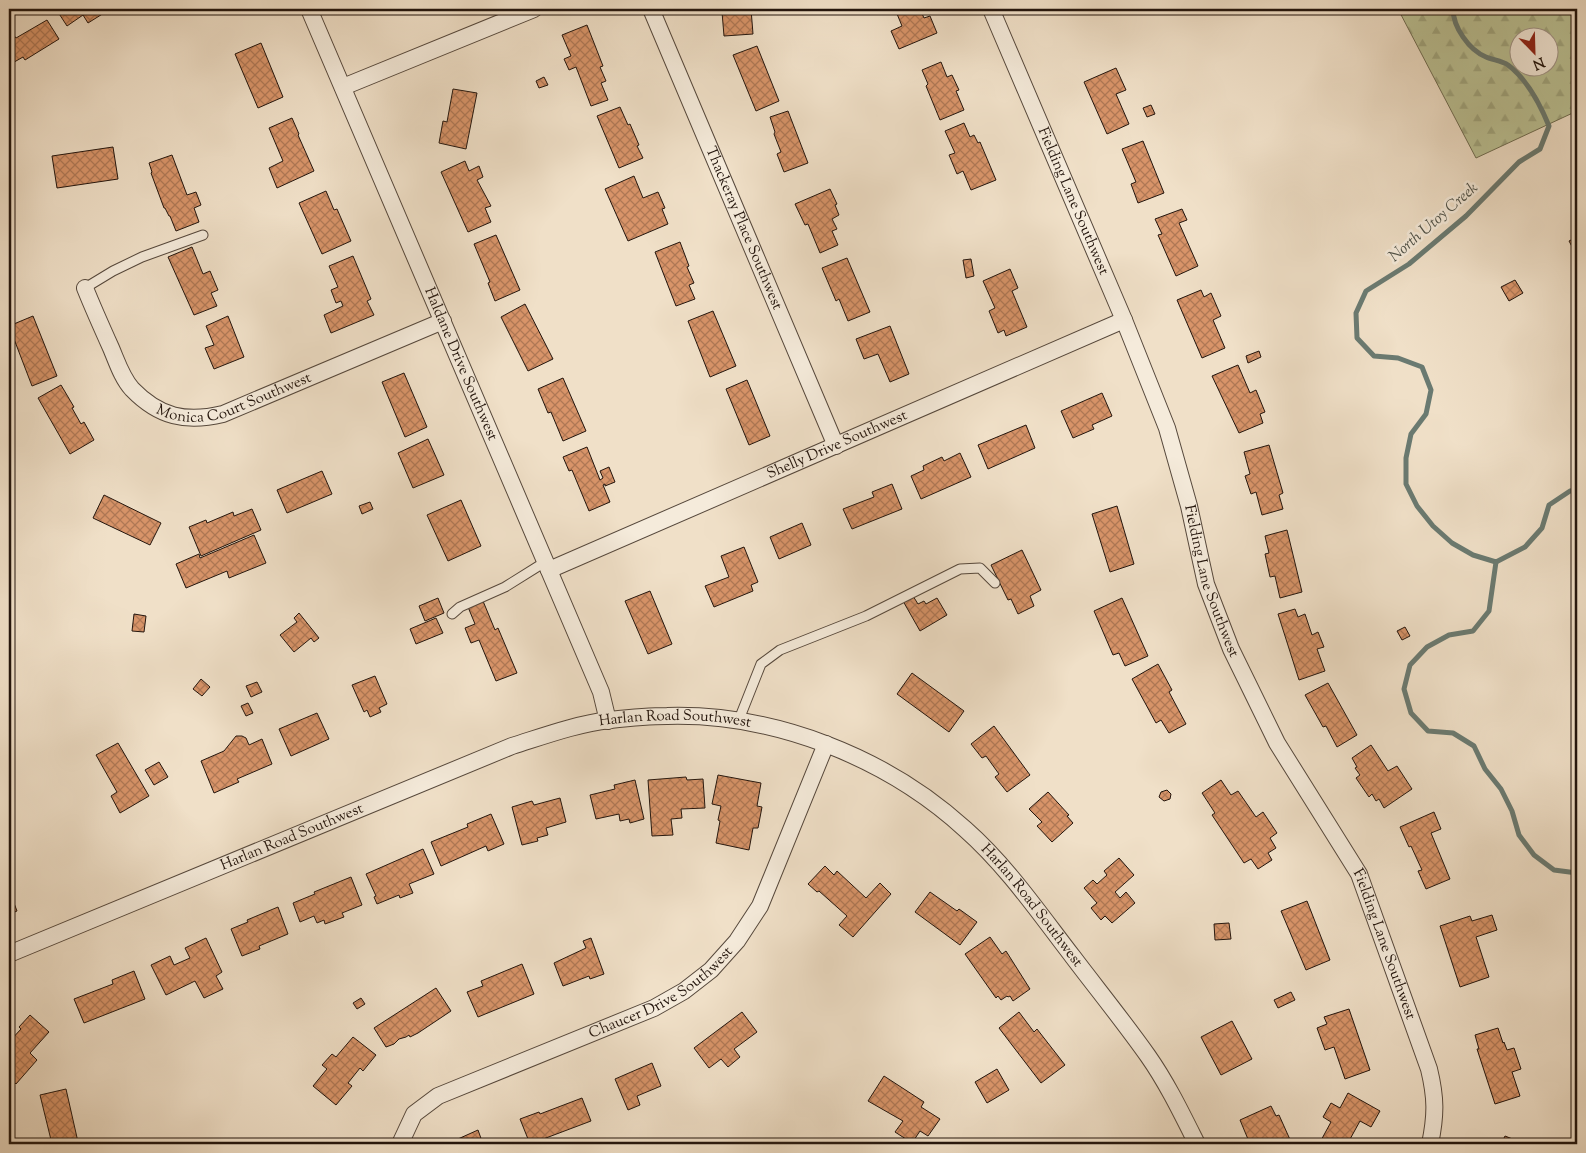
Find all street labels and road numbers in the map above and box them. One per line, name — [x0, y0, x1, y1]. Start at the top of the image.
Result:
street label: Fielding Lane Southwest — [1032, 124, 1114, 278]
street label: Thackeray Place Southwest — [700, 143, 788, 313]
street label: Haldane Drive Southwest — [419, 284, 503, 444]
street label: Monica Court Southwest — [153, 367, 315, 428]
street label: Shelly Drive Southwest — [763, 405, 911, 485]
street label: Fielding Lane Southwest — [1179, 503, 1244, 661]
street label: Harlan Road Southwest — [597, 705, 753, 733]
street label: Harlan Road Southwest — [217, 798, 366, 876]
street label: Harlan Road Southwest — [976, 839, 1088, 972]
street label: Fielding Lane Southwest — [1348, 865, 1421, 1023]
street label: Chaucer Drive Southwest — [585, 942, 738, 1044]

